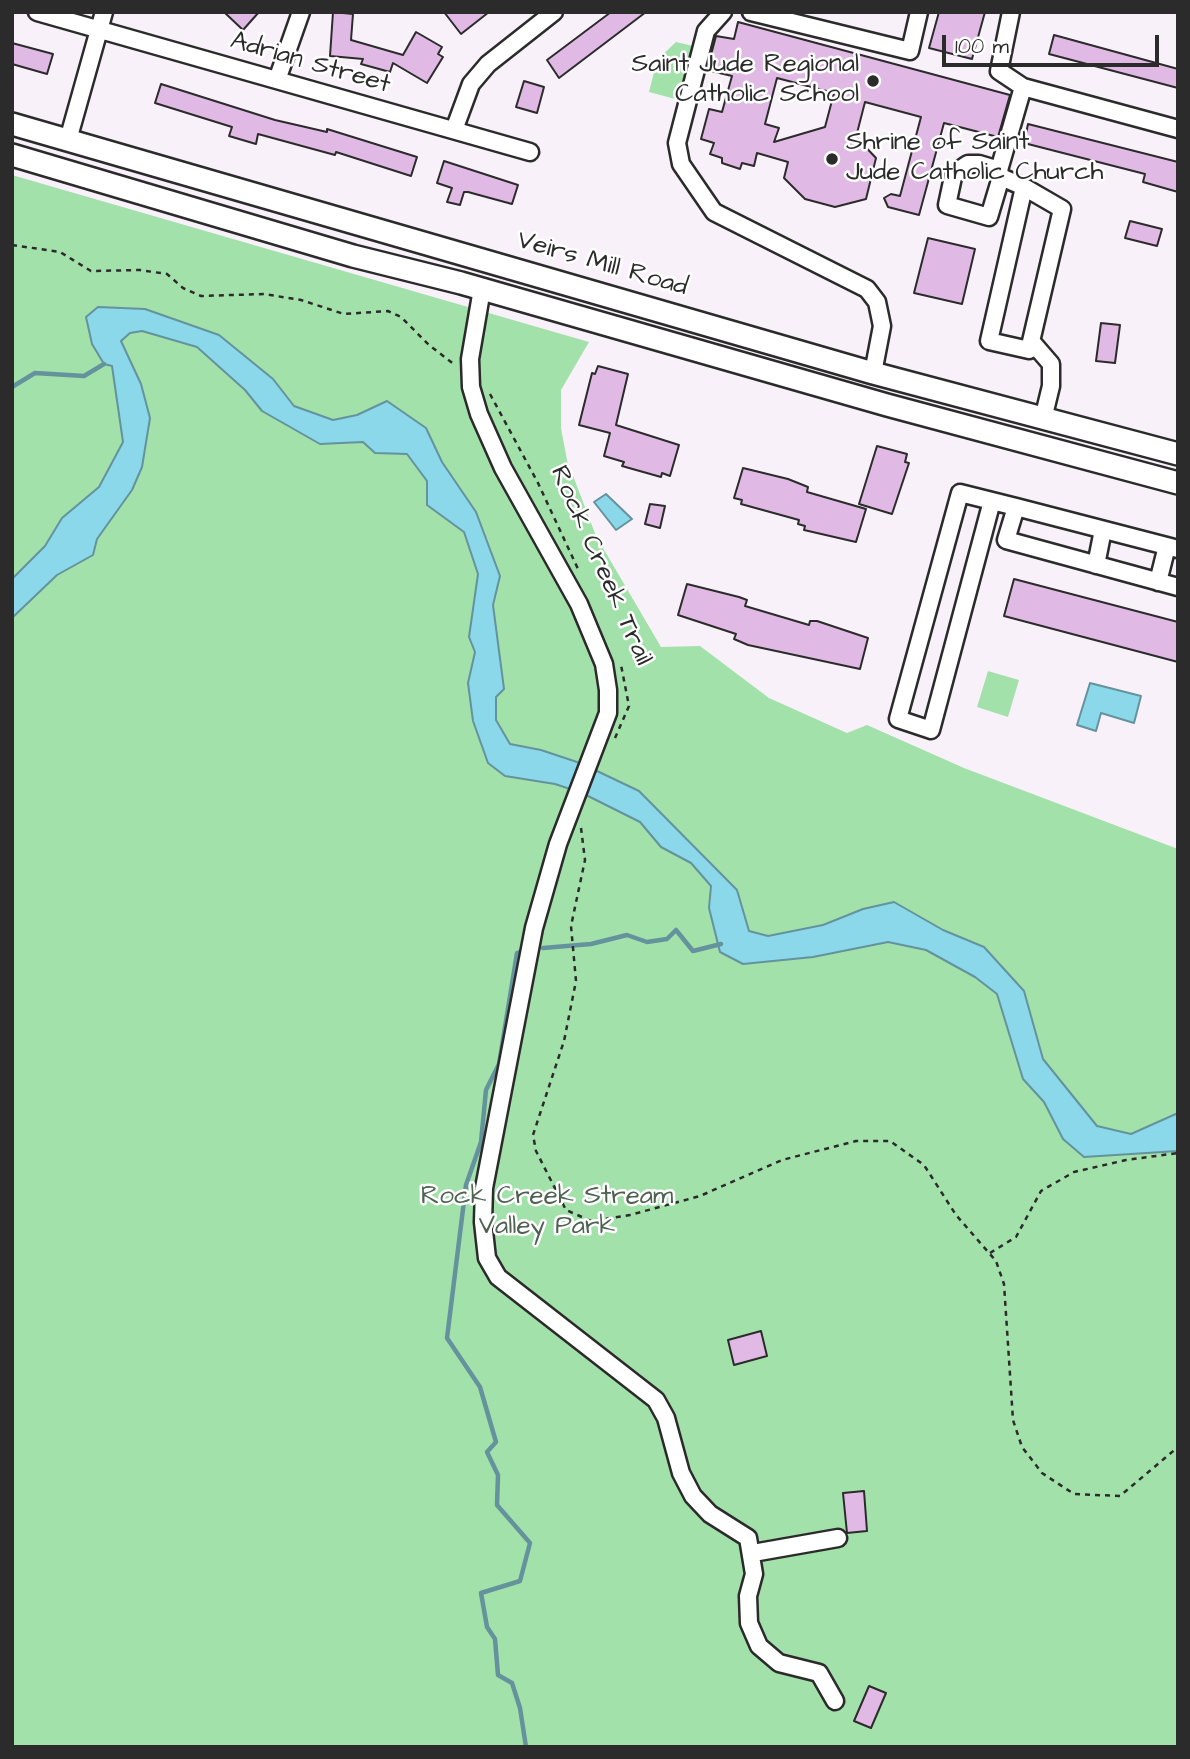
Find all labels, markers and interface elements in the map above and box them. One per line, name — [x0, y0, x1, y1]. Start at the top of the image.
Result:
scale bar — [945, 21, 1162, 65]
street label: Adrian Street — [226, 26, 394, 102]
text: 100 m — [955, 32, 1009, 61]
place label: Saint Jude Regional Catholic School — [632, 50, 859, 112]
marker: Saint Jude Regional Catholic School — [865, 73, 881, 89]
place label: Shrine of Saint Jude Catholic Church — [846, 128, 1103, 190]
marker: Shrine of Saint Jude Catholic Church — [824, 151, 840, 167]
street label: Veirs Mill Road — [513, 226, 691, 304]
street label: Rock Creek Trail — [542, 461, 658, 671]
park label: Rock Creek Stream Valley Park — [421, 1182, 673, 1244]

